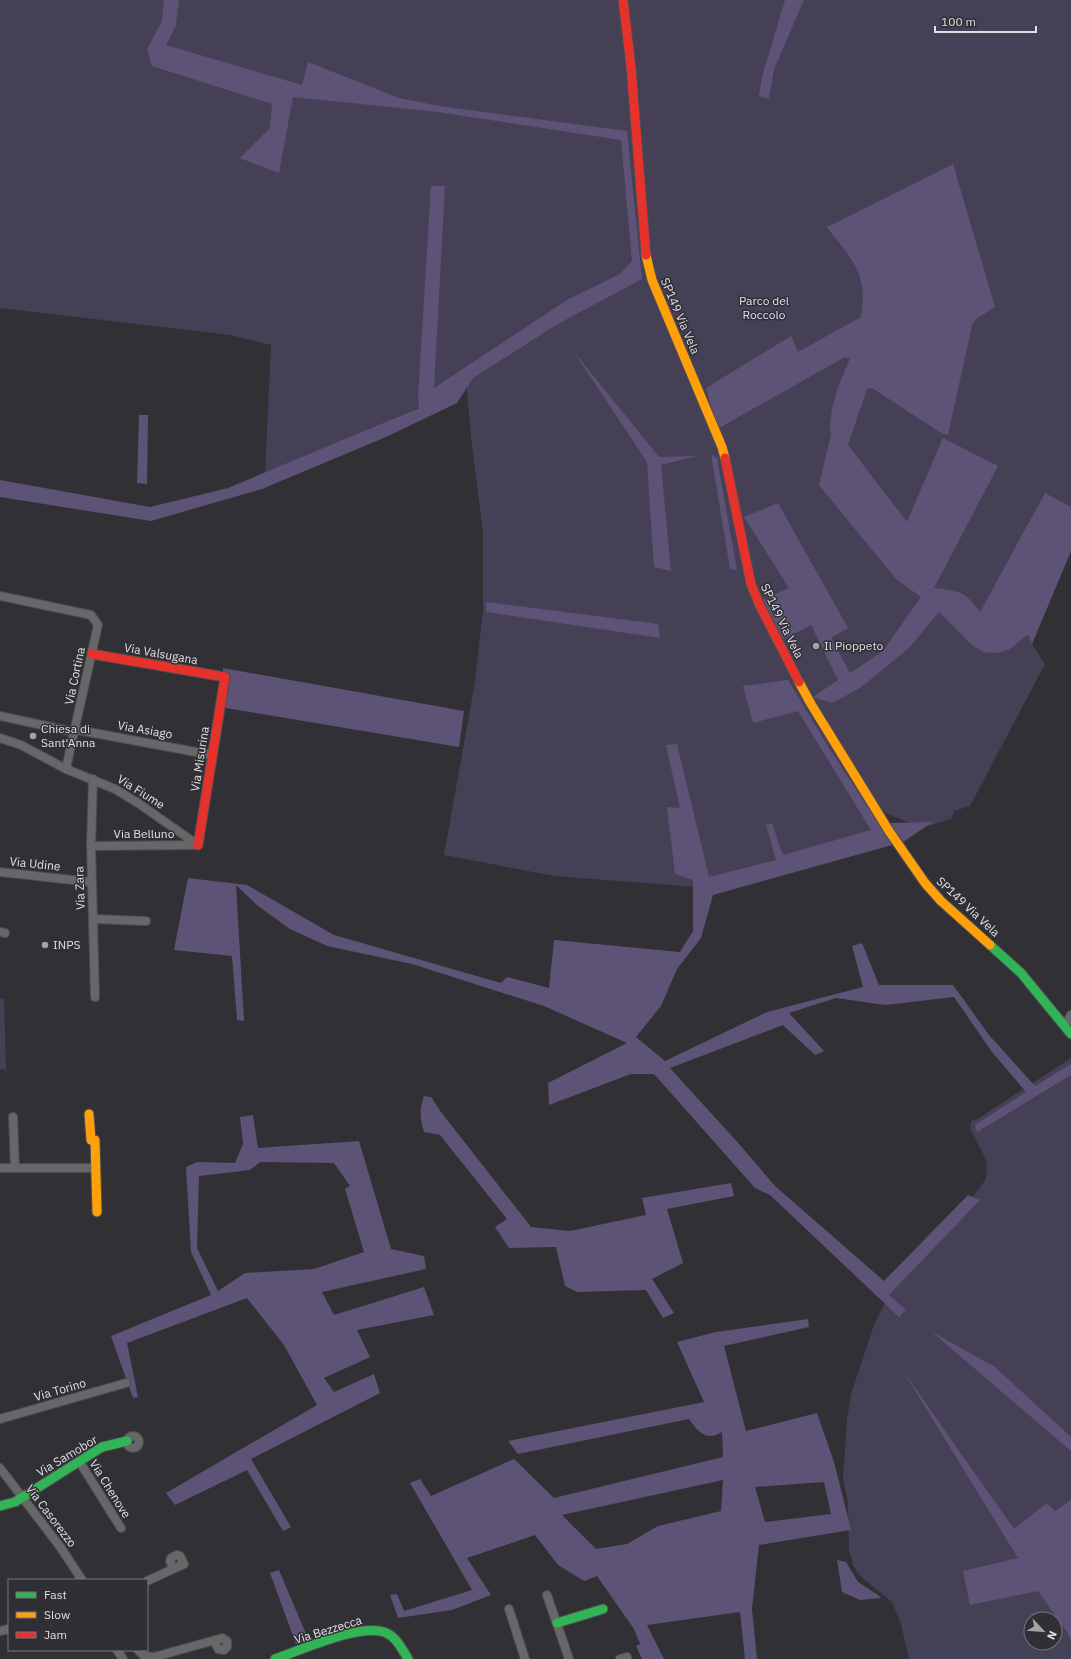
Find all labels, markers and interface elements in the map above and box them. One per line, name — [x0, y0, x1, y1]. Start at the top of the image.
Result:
scale bar — [935, 8, 1036, 34]
text: 100 m — [941, 14, 976, 29]
street label: SP149 Via Vela — [658, 275, 704, 357]
park label: Parco del Roccolo — [739, 293, 789, 322]
street label: SP149 Via Vela — [758, 581, 807, 661]
place label: Il Pioppeto — [824, 638, 884, 653]
street label: Via Valsugana — [123, 640, 200, 667]
marker: Il Pioppeto — [811, 641, 821, 651]
street label: Via Cortina — [61, 645, 88, 706]
street label: Via Asiago — [116, 717, 174, 742]
place label: Chiesa di Sant'Anna — [41, 721, 96, 750]
street label: Via Misurina — [187, 725, 212, 792]
marker: Chiesa di Sant'Anna — [28, 731, 38, 741]
street label: Via Fiume — [115, 771, 168, 812]
street label: Via Belluno — [114, 826, 175, 841]
street label: Via Udine — [9, 853, 62, 874]
street label: Via Zara — [71, 865, 88, 910]
street label: SP149 Via Vela — [933, 873, 1004, 940]
place label: INPS — [53, 937, 81, 952]
marker: INPS — [40, 940, 50, 950]
street label: Via Torino — [32, 1375, 88, 1404]
street label: Via Samobor — [34, 1431, 100, 1480]
street label: Via Chenove — [87, 1457, 135, 1521]
street label: Via Casorezzo — [23, 1481, 80, 1550]
legend — [8, 1579, 148, 1651]
text: Fast — [44, 1587, 67, 1602]
text: Slow — [44, 1607, 70, 1622]
north arrow — [1023, 1611, 1063, 1651]
street label: Via Bezzecca — [292, 1612, 364, 1647]
text: Jam — [44, 1627, 67, 1642]
text: N — [1044, 1629, 1060, 1642]

